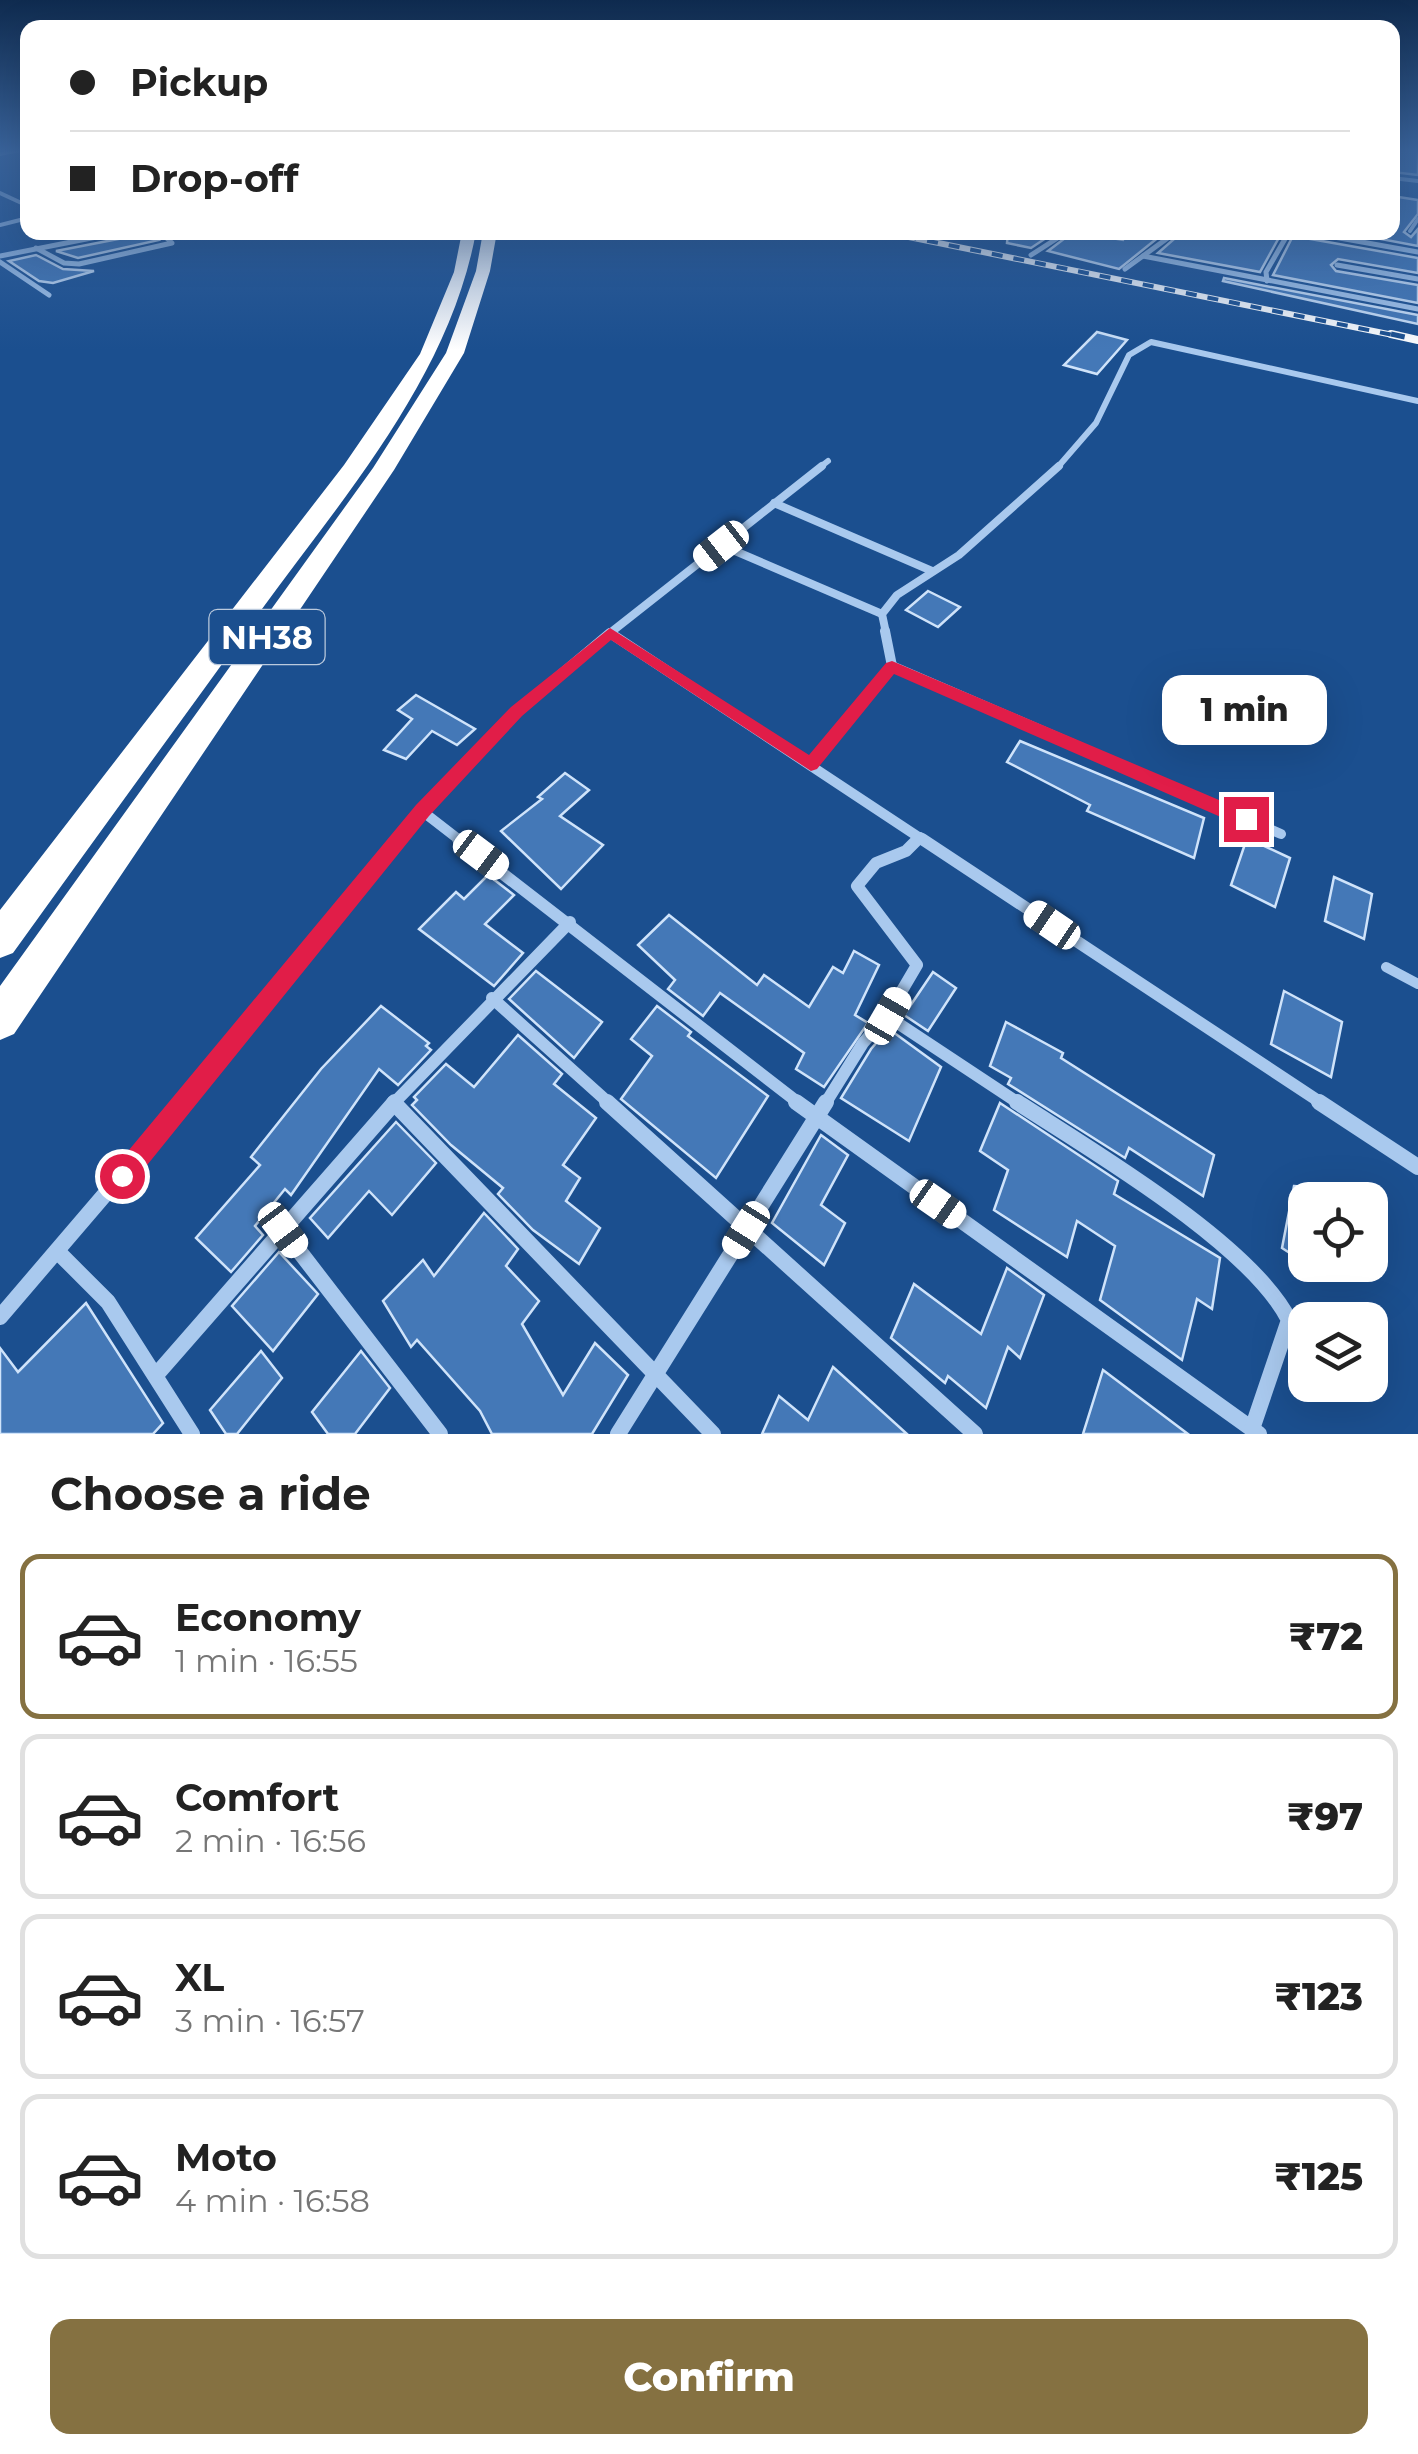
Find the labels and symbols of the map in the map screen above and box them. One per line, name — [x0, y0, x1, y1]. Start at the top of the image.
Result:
car — [688, 516, 754, 576]
road number: NH38 — [210, 610, 324, 664]
callout: 1 min — [1164, 674, 1328, 744]
route end — [1224, 797, 1269, 842]
car — [448, 825, 514, 885]
car — [1019, 896, 1085, 954]
car — [860, 983, 916, 1049]
route start — [100, 1154, 145, 1199]
car — [905, 1175, 971, 1233]
car — [253, 1197, 313, 1263]
car — [717, 1197, 775, 1263]

